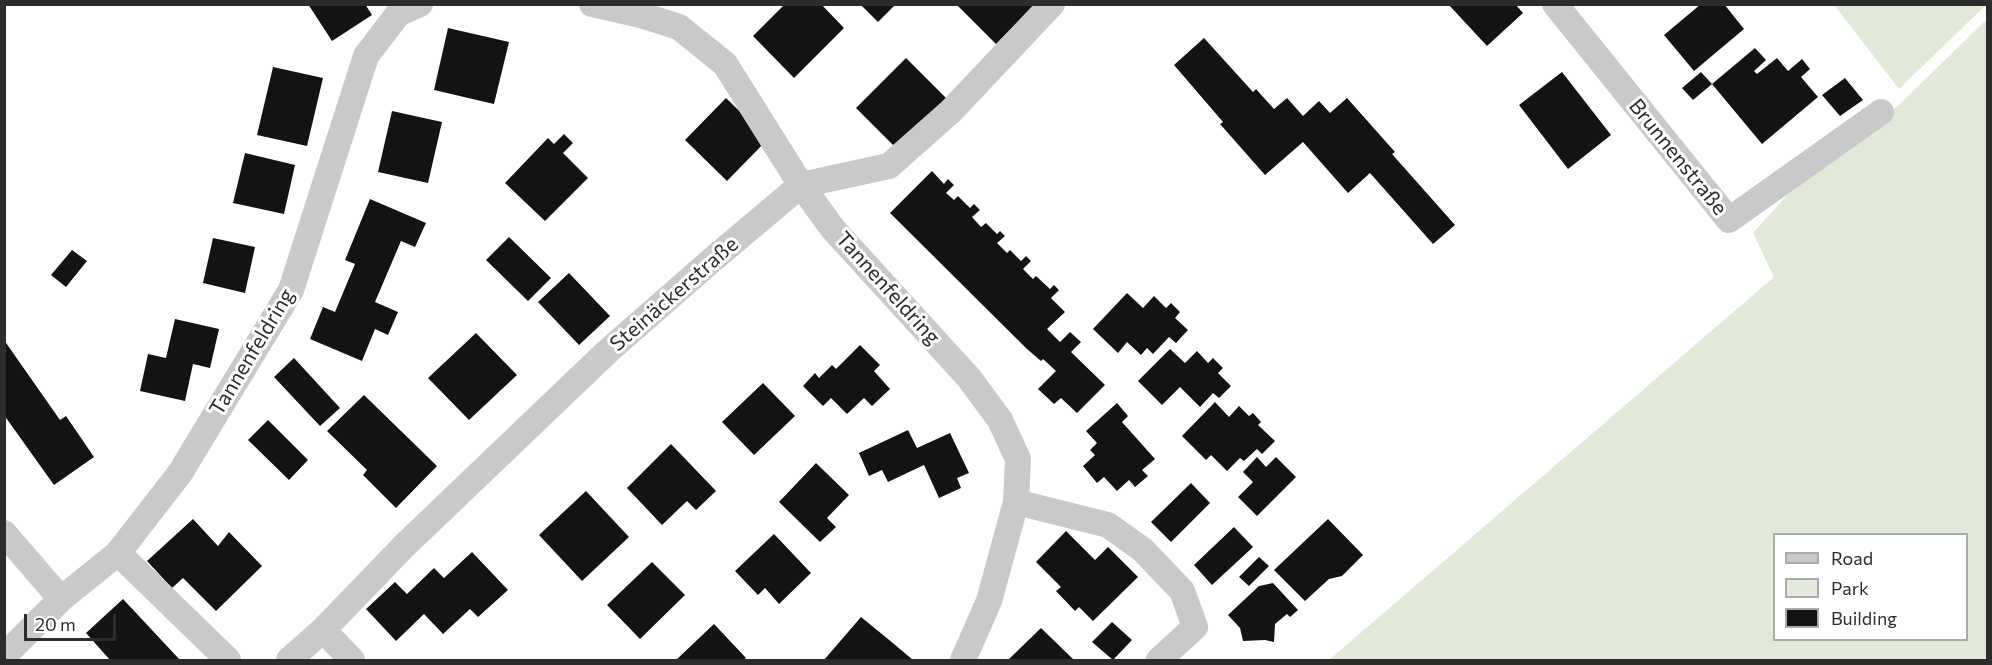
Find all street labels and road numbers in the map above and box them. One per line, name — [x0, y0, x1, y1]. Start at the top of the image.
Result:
street label: Brunnenstraße — [1624, 94, 1732, 220]
street label: Tannenfeldring — [831, 226, 945, 350]
street label: Steinäckerstraße — [605, 232, 743, 356]
street label: Tannenfeldring — [204, 284, 300, 420]

